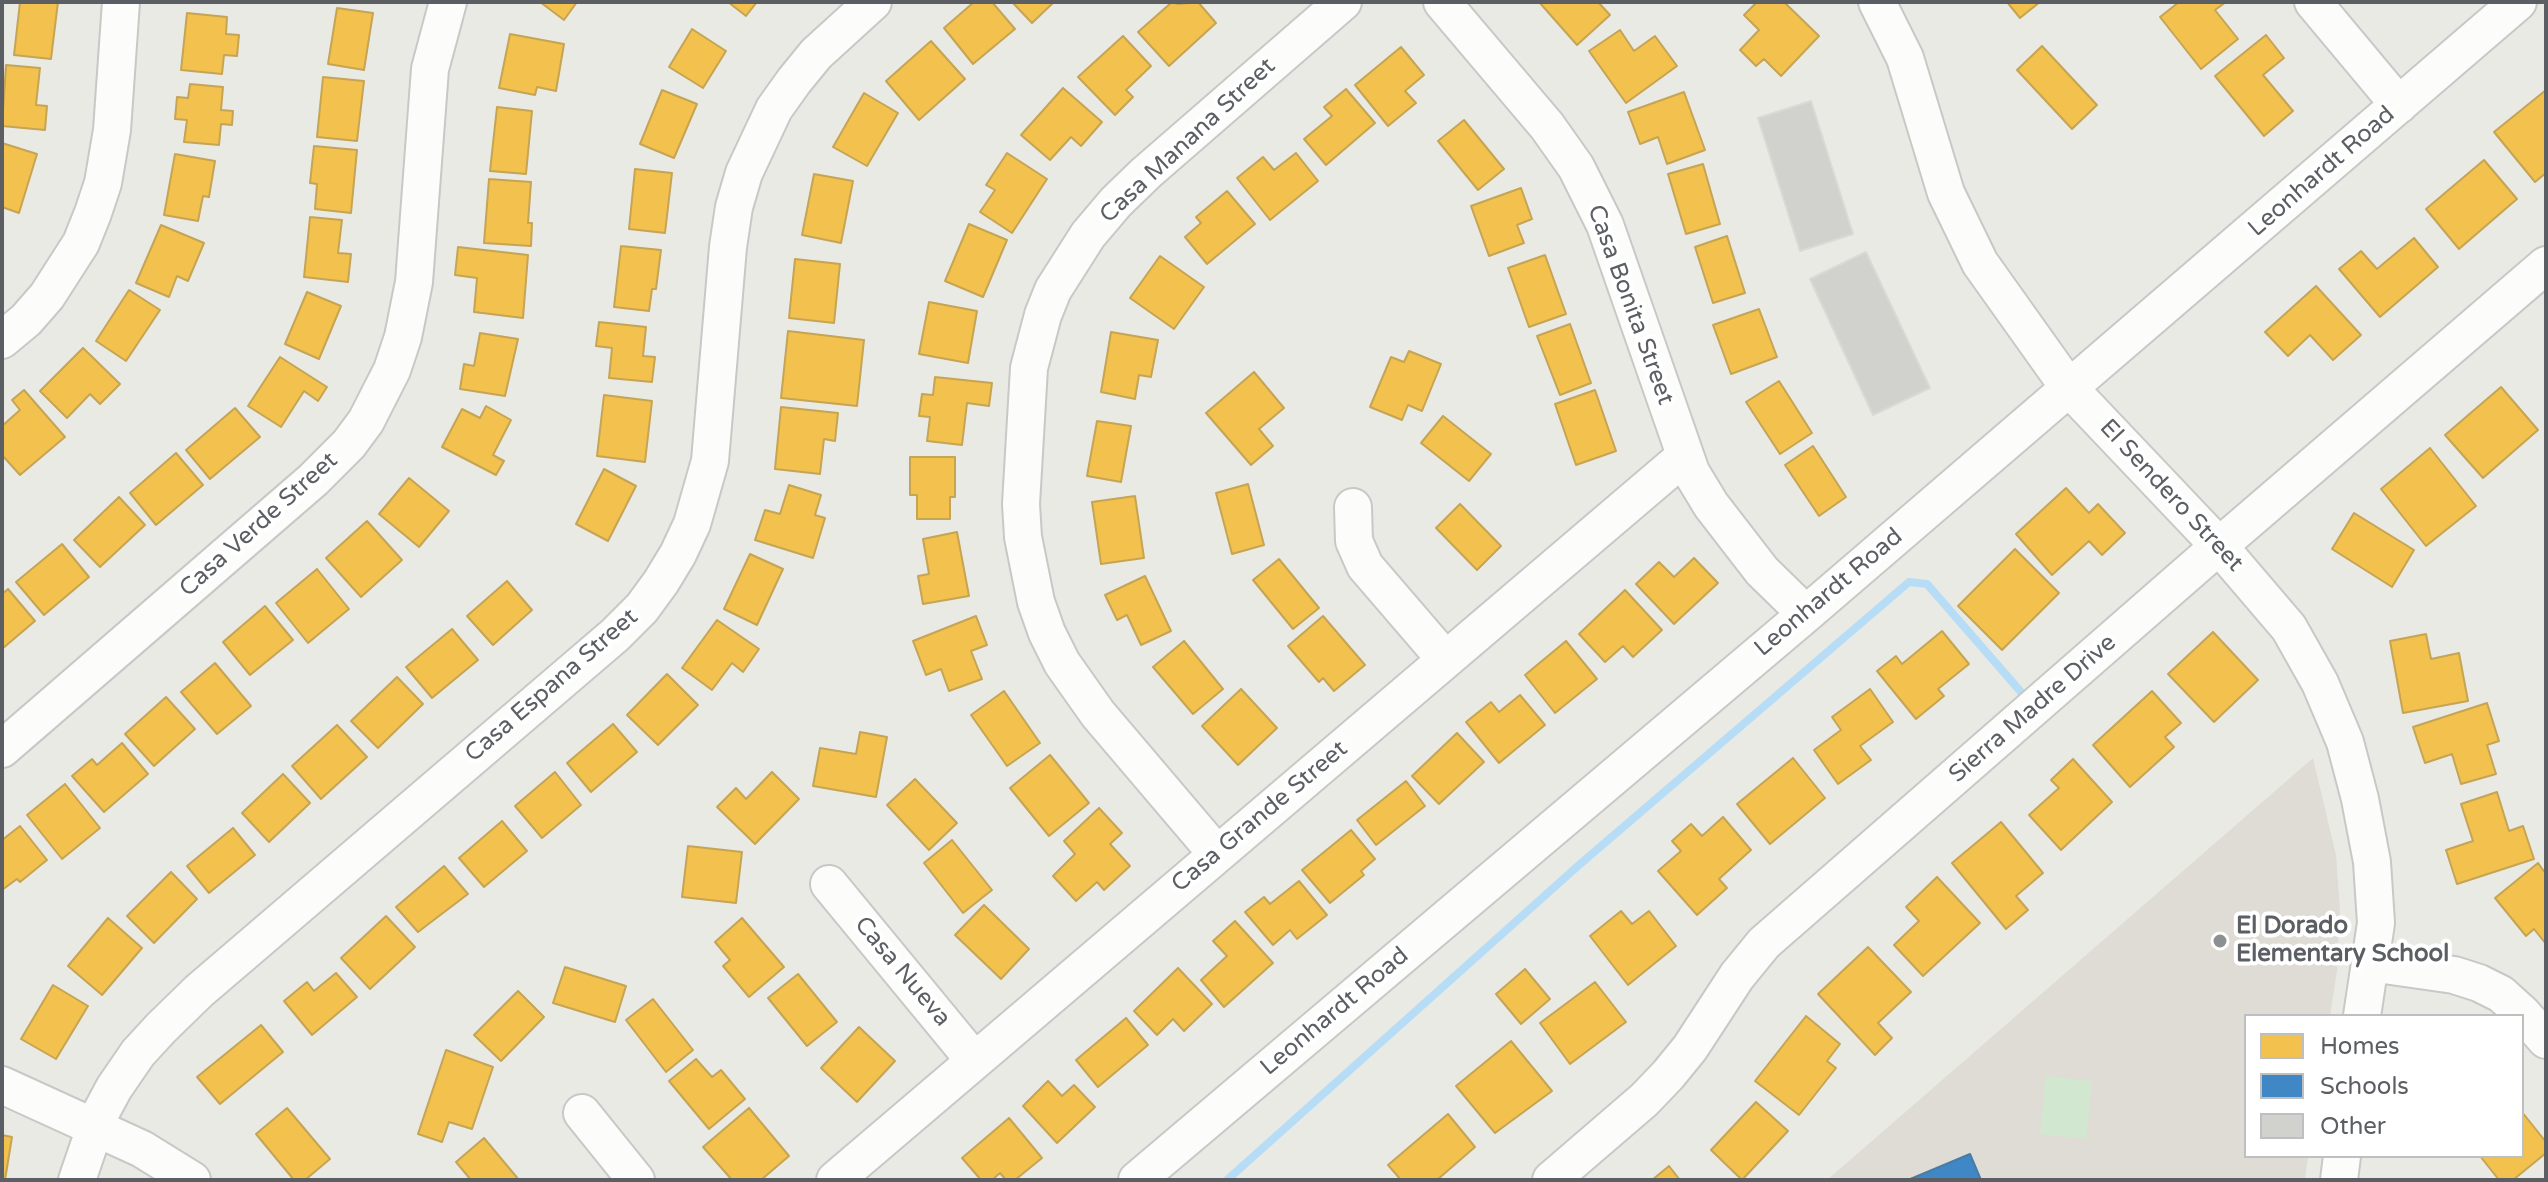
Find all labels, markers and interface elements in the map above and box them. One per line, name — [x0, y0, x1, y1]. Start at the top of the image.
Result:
street label: Casa Manana Street — [1094, 52, 1282, 230]
street label: Leonhardt Road — [2243, 101, 2401, 243]
street label: Casa Bonita Street — [1580, 201, 1680, 409]
street label: El Sendero Street — [2093, 414, 2249, 578]
street label: Casa Verde Street — [174, 446, 344, 604]
street label: Leonhardt Road — [1749, 523, 1909, 663]
street label: Casa Espana Street — [460, 603, 644, 769]
street label: Sierra Madre Drive — [1944, 629, 2122, 789]
street label: Casa Grande Street — [1166, 735, 1354, 899]
street label: Casa Nueva — [848, 911, 956, 1033]
place label: El Dorado Elementary School — [2236, 913, 2449, 969]
marker: El Dorado Elementary School — [2211, 932, 2229, 950]
street label: Leonhardt Road — [1255, 942, 1415, 1082]
legend — [2244, 1014, 2524, 1158]
text: Homes — [2320, 1032, 2400, 1061]
text: Schools — [2320, 1072, 2409, 1101]
text: Other — [2320, 1112, 2386, 1141]

